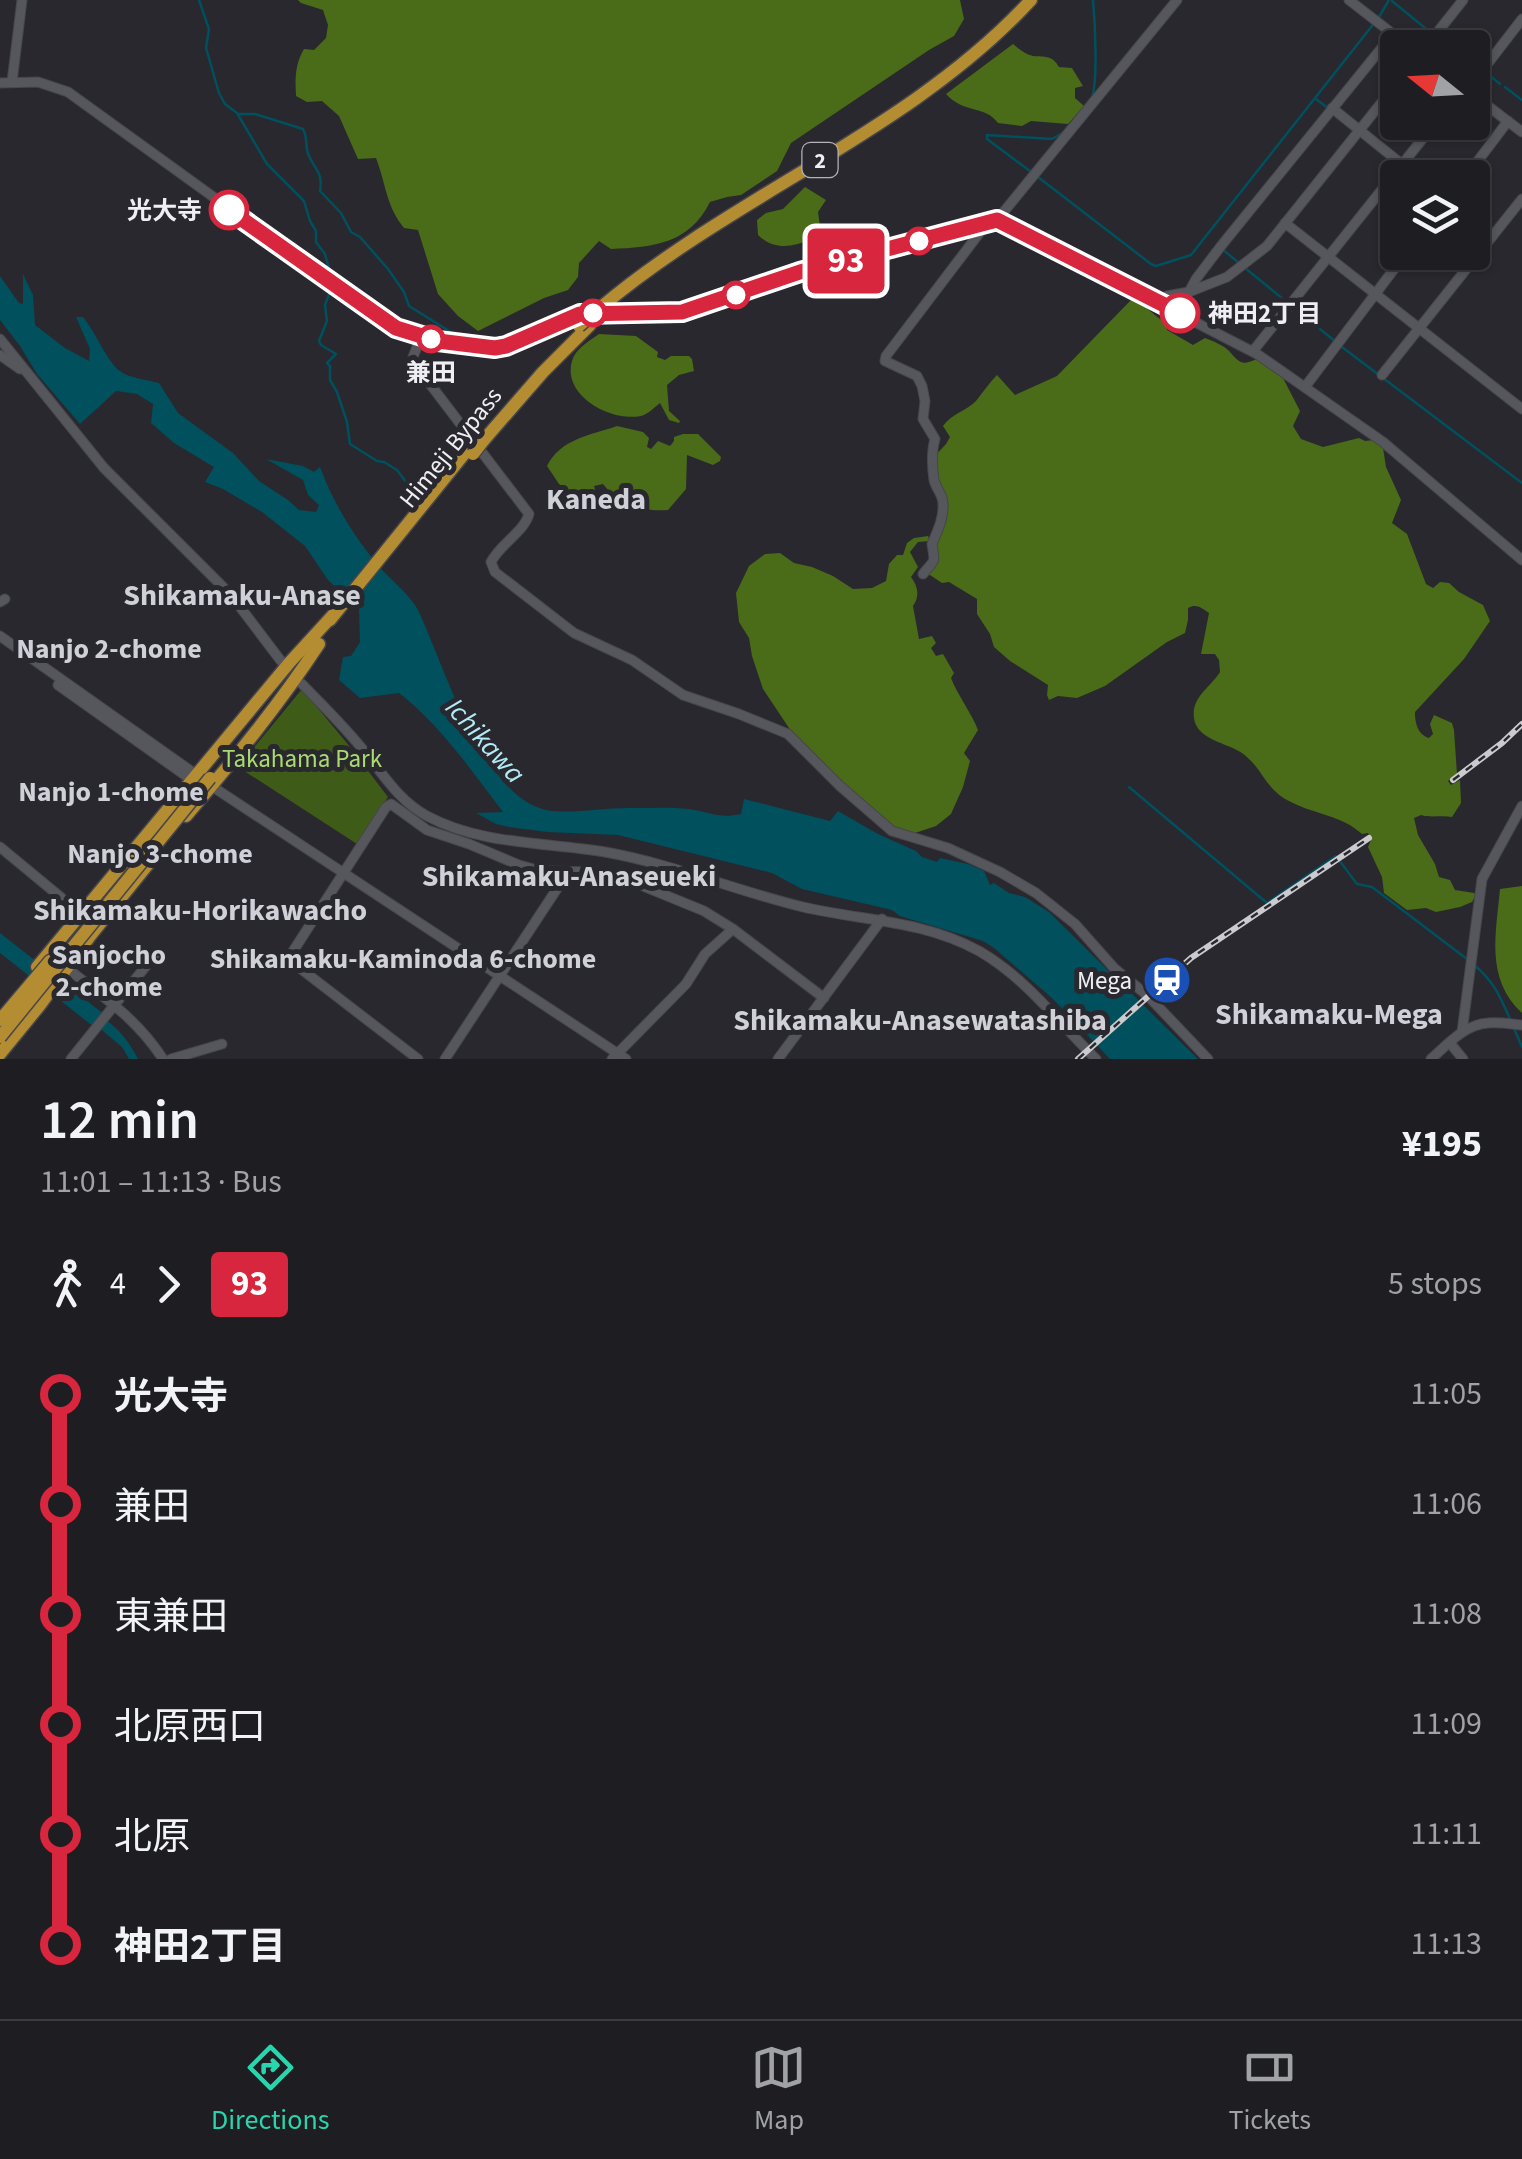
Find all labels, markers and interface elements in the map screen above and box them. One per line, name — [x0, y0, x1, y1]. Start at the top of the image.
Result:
north arrow — [1380, 30, 1490, 140]
map controls — [1380, 30, 1490, 270]
road number: 2 — [802, 143, 838, 177]
button: layers — [1380, 160, 1490, 270]
marker: 光大寺 — [210, 191, 248, 229]
place label: 光大寺 — [127, 193, 202, 229]
line badge: 93 — [801, 228, 891, 294]
unlabelled marker — [906, 228, 932, 254]
text: 93 — [828, 236, 864, 286]
unlabelled marker — [723, 282, 749, 308]
marker: 神田2丁目 — [1161, 294, 1199, 332]
place label: 神田2丁目 — [1208, 296, 1321, 332]
unlabelled marker — [580, 300, 606, 326]
marker: 兼田 — [418, 326, 444, 352]
place label: 兼田 — [406, 355, 456, 391]
street label: Himeji Bypass — [391, 380, 511, 516]
district label: Kaneda — [546, 478, 646, 521]
district label: Shikamaku-Anase — [123, 574, 361, 617]
district label: Nanjo 2-chome — [16, 629, 202, 669]
water label: Ichikawa — [436, 689, 535, 792]
park label: Takahama Park — [222, 741, 383, 777]
district label: Nanjo 1-chome — [18, 772, 204, 812]
district label: Nanjo 3-chome — [67, 834, 253, 874]
district label: Shikamaku-Anaseueki — [422, 855, 716, 898]
district label: Shikamaku-Horikawacho — [33, 889, 367, 932]
district label: Sanjocho 2-chome — [52, 935, 166, 1007]
district label: Shikamaku-Kaminoda 6-chome — [210, 939, 596, 979]
station icon: Mega — [1141, 954, 1193, 1006]
place label: Mega — [1077, 963, 1132, 999]
district label: Shikamaku-Mega — [1215, 993, 1443, 1036]
district label: Shikamaku-Anasewatashiba — [733, 999, 1107, 1042]
text: 12 min — [40, 1082, 199, 1160]
text: ¥195 — [1402, 1117, 1482, 1171]
text: 11:01 – 11:13 · Bus — [40, 1159, 282, 1205]
icon: walk — [40, 1257, 95, 1312]
icon: forward — [141, 1257, 196, 1312]
text: 93 — [231, 1259, 268, 1309]
text: 4 — [110, 1261, 126, 1307]
text: 5 stops — [1388, 1261, 1482, 1307]
text: 光大寺 — [114, 1370, 228, 1424]
text: 11:05 — [1410, 1371, 1482, 1417]
text: 兼田 — [114, 1480, 190, 1534]
text: 11:06 — [1410, 1481, 1482, 1527]
text: 東兼田 — [114, 1590, 228, 1644]
text: 11:08 — [1410, 1591, 1482, 1637]
text: 北原西口 — [114, 1700, 266, 1754]
text: 11:09 — [1410, 1701, 1482, 1747]
text: 北原 — [114, 1810, 190, 1864]
text: 11:11 — [1410, 1811, 1482, 1857]
text: 神田2丁目 — [114, 1920, 286, 1974]
text: 11:13 — [1410, 1921, 1482, 1967]
tab: Directions — [211, 2040, 329, 2140]
tab: Map — [751, 2040, 806, 2140]
tab: Tickets — [1228, 2040, 1311, 2140]

